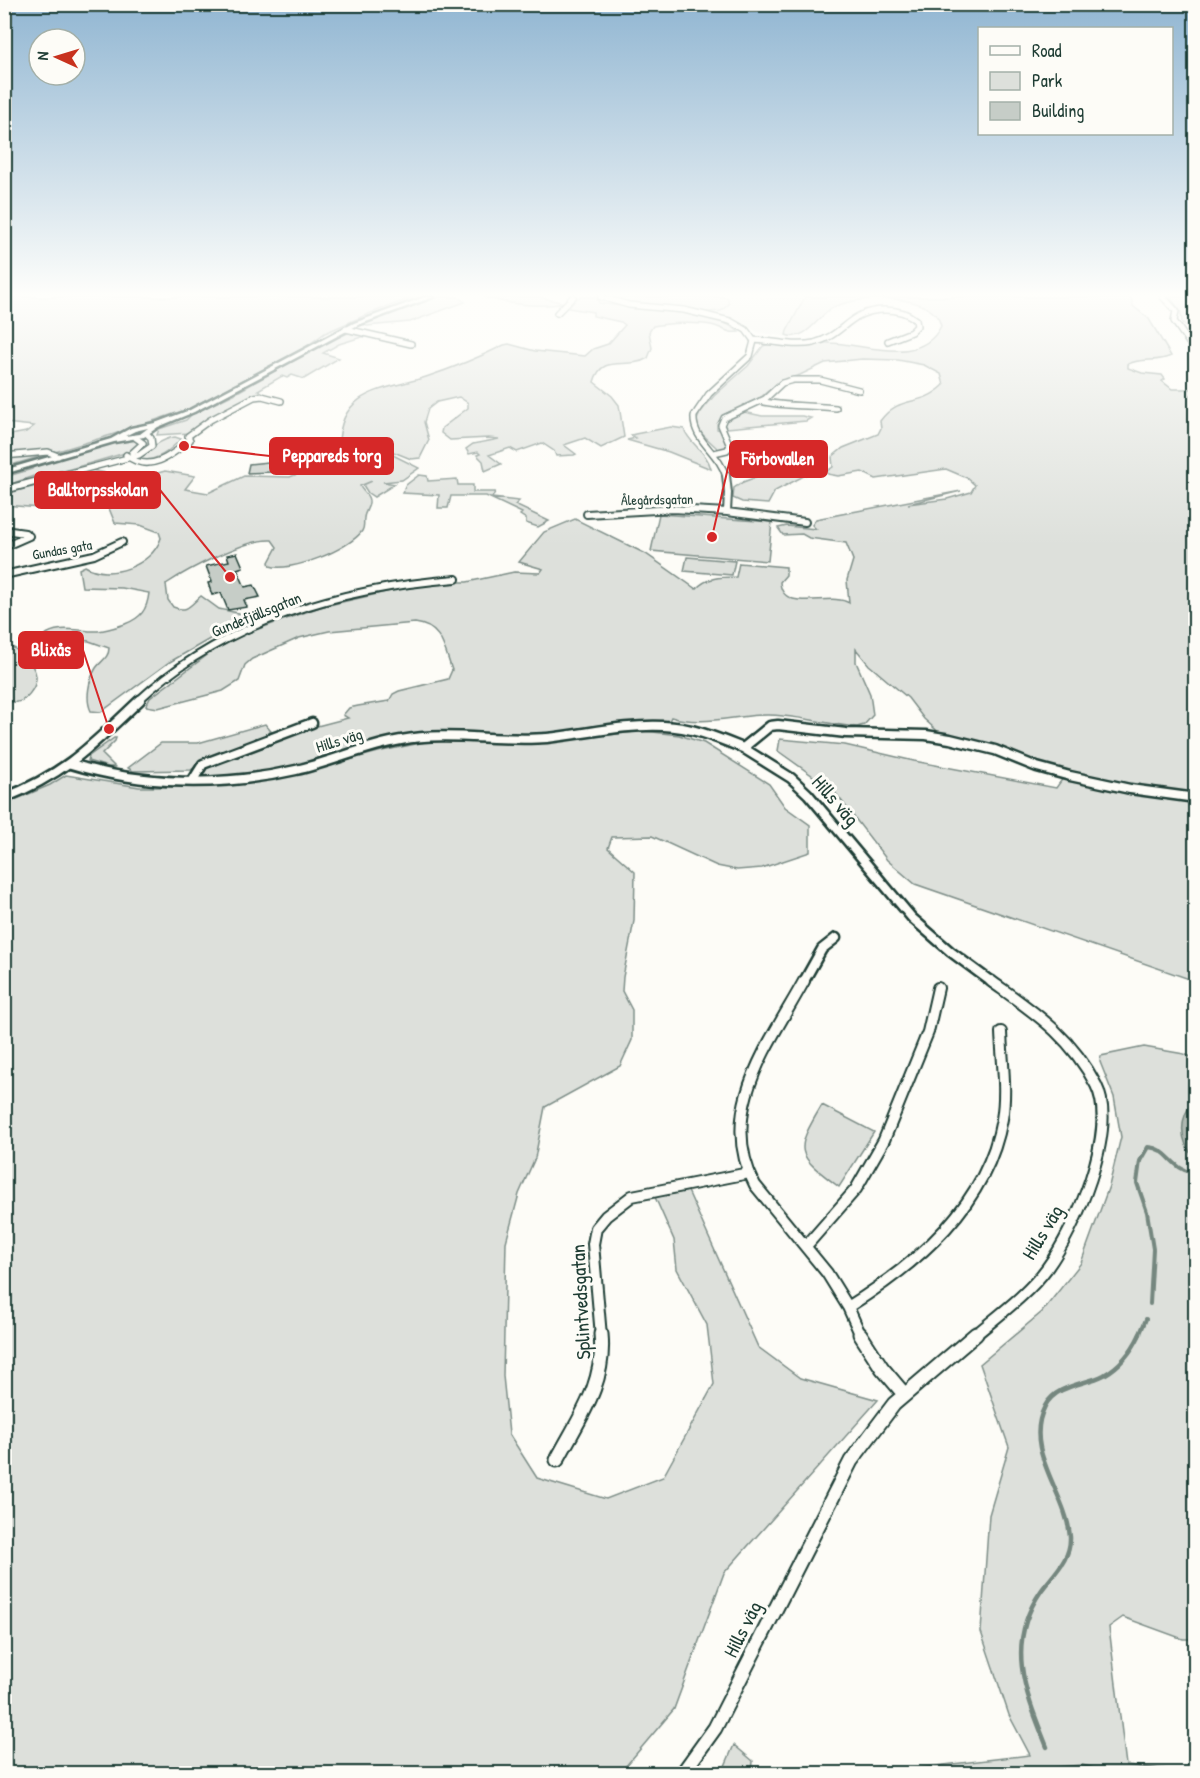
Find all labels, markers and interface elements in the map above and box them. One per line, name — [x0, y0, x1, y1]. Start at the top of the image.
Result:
north arrow — [27, 27, 87, 87]
legend — [978, 27, 1173, 135]
text: Road — [1032, 38, 1062, 63]
text: N — [31, 50, 53, 61]
text: Park — [1032, 68, 1063, 93]
text: Building — [1032, 98, 1084, 123]
callout: Peppareds torg — [270, 438, 393, 474]
callout: Förbovallen — [730, 441, 827, 477]
text: Peppareds torg — [283, 443, 381, 469]
text: Förbovallen — [741, 446, 814, 471]
callout: Balltorpsskolan — [35, 472, 160, 508]
text: Balltorpsskolan — [48, 477, 148, 503]
street label: Ålegårdsgatan — [621, 489, 693, 510]
street label: Gundas gata — [31, 534, 94, 565]
street label: Gundefjällsgatan — [208, 586, 304, 642]
callout: Blixås — [19, 632, 83, 668]
text: Blixås — [31, 637, 71, 662]
street label: Hills väg — [313, 723, 365, 757]
street label: Hills väg — [806, 769, 866, 831]
street label: Hills väg — [1015, 1199, 1069, 1264]
street label: Splintvedsgatan — [563, 1244, 597, 1360]
street label: Hills väg — [716, 1596, 768, 1662]

